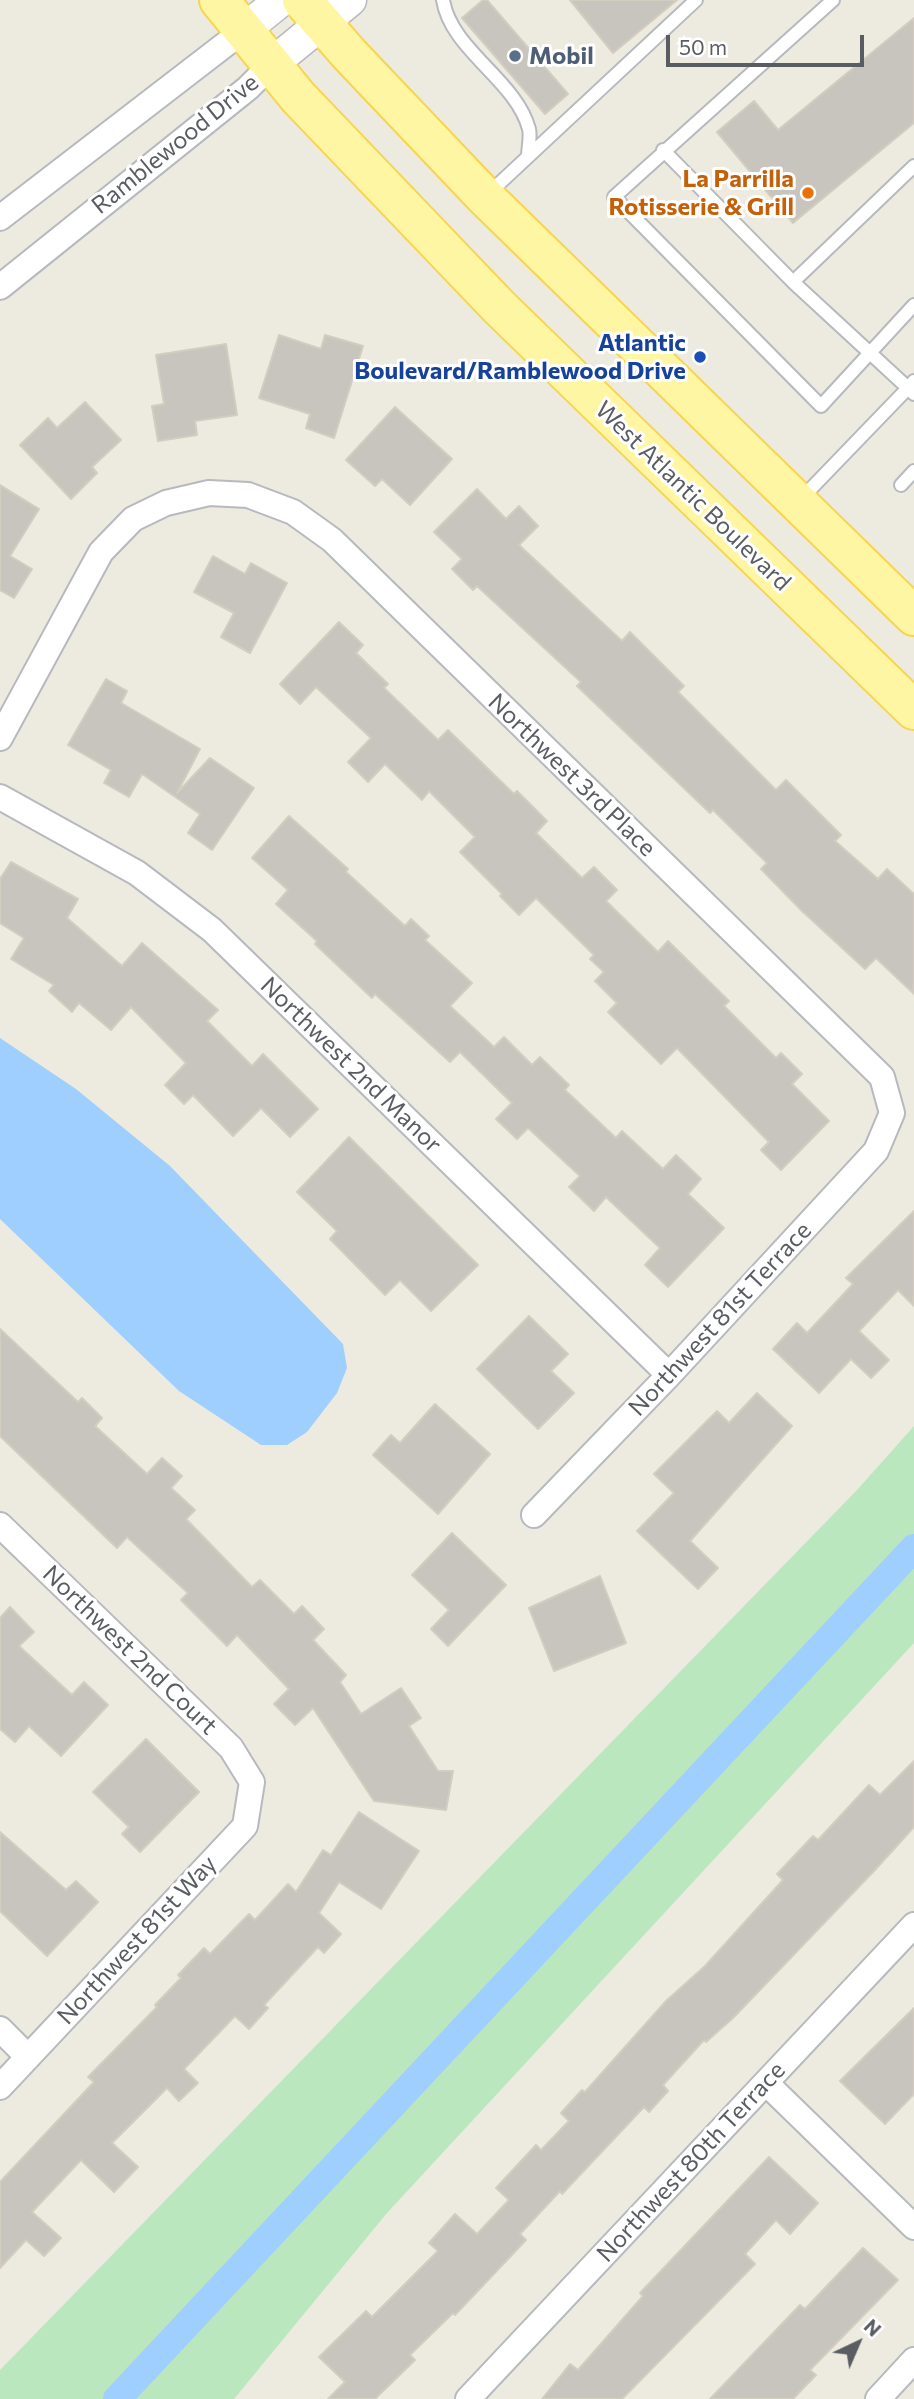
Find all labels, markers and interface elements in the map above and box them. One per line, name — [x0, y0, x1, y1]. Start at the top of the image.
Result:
scale bar — [669, 21, 867, 65]
text: 50 m — [679, 34, 727, 59]
place label: Mobil — [529, 42, 594, 70]
marker: Mobil — [507, 48, 523, 64]
street label: Ramblewood Drive — [86, 68, 264, 220]
place label: La Parrilla Rotisserie & Grill — [608, 165, 794, 221]
marker: La Parrilla Rotisserie & Grill — [800, 185, 816, 201]
place label: Atlantic Boulevard/Ramblewood Drive — [354, 329, 686, 385]
marker: Atlantic Boulevard/Ramblewood Drive — [692, 349, 708, 365]
street label: West Atlantic Boulevard — [589, 395, 797, 597]
street label: Northwest 3rd Place — [482, 688, 662, 862]
street label: Northwest 2nd Manor — [254, 971, 448, 1159]
street label: Northwest 81st Terrace — [623, 1216, 817, 1422]
street label: Northwest 2nd Court — [37, 1559, 223, 1741]
street label: Northwest 81st Way — [51, 1850, 223, 2030]
street label: Northwest 80th Terrace — [591, 2056, 791, 2268]
north arrow — [823, 2308, 893, 2378]
text: N — [860, 2314, 886, 2341]

